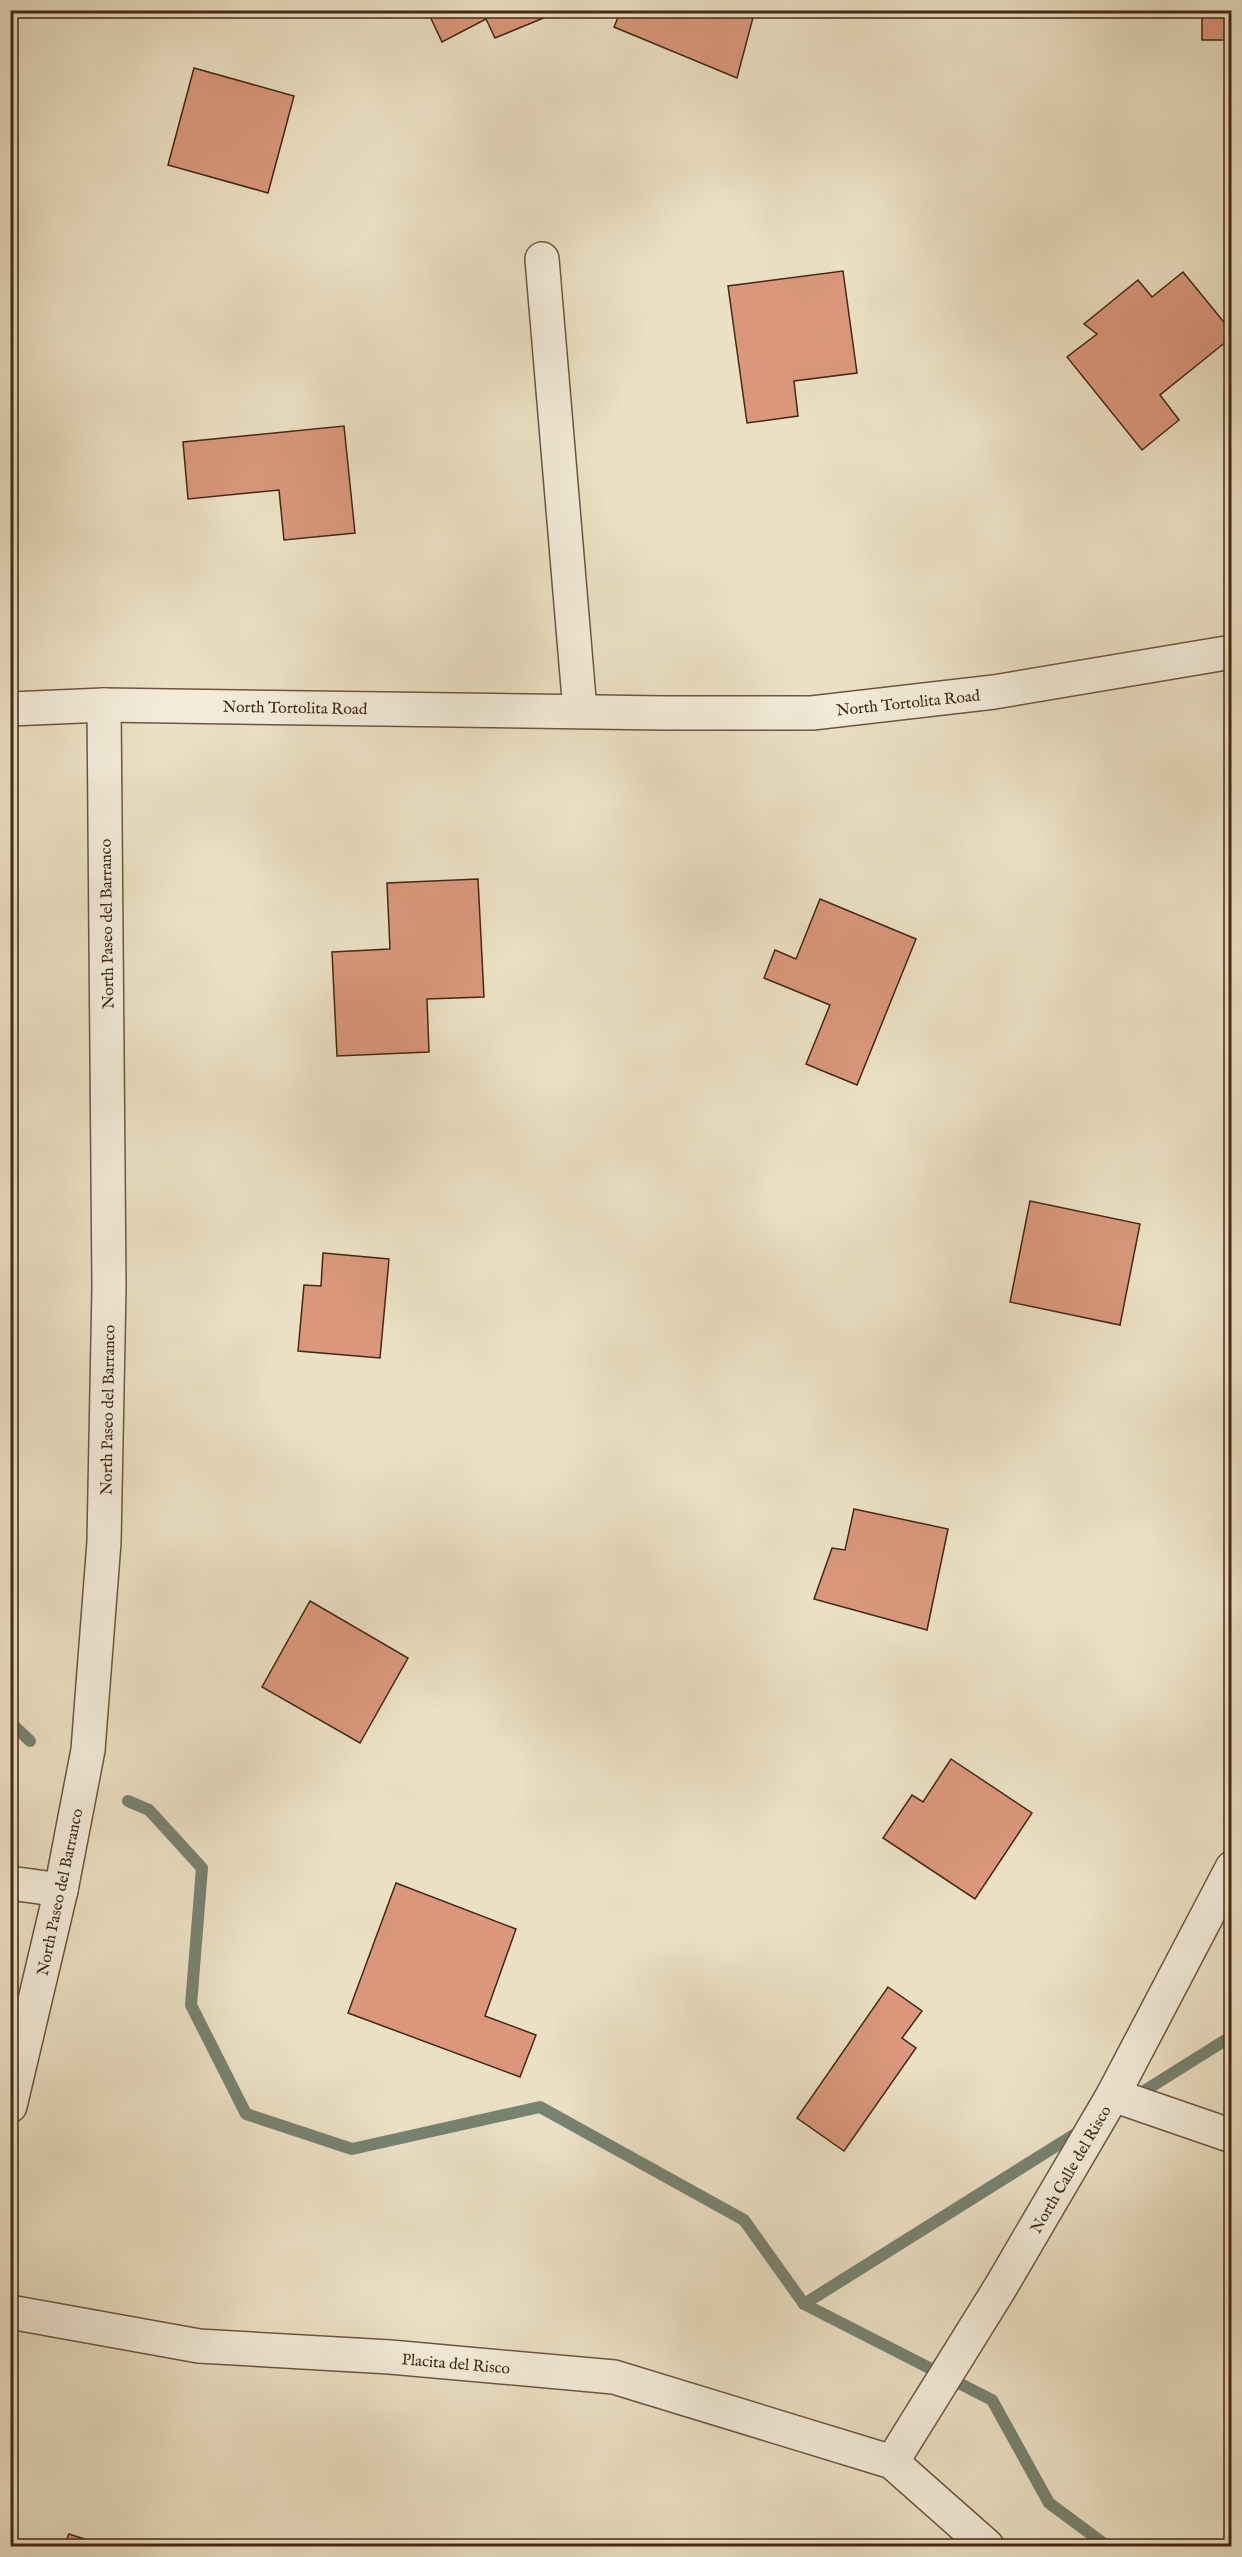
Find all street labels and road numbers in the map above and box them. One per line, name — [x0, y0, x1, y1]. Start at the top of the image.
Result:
street label: North Tortolita Road — [835, 686, 982, 721]
street label: North Tortolita Road — [222, 698, 368, 720]
street label: North Paseo del Barranco — [97, 838, 119, 1009]
street label: North Paseo del Barranco — [98, 1324, 120, 1495]
street label: North Paseo del Barranco — [33, 1807, 89, 1978]
street label: North Calle del Risco — [1027, 2102, 1117, 2238]
street label: Placita del Risco — [401, 2350, 511, 2380]

